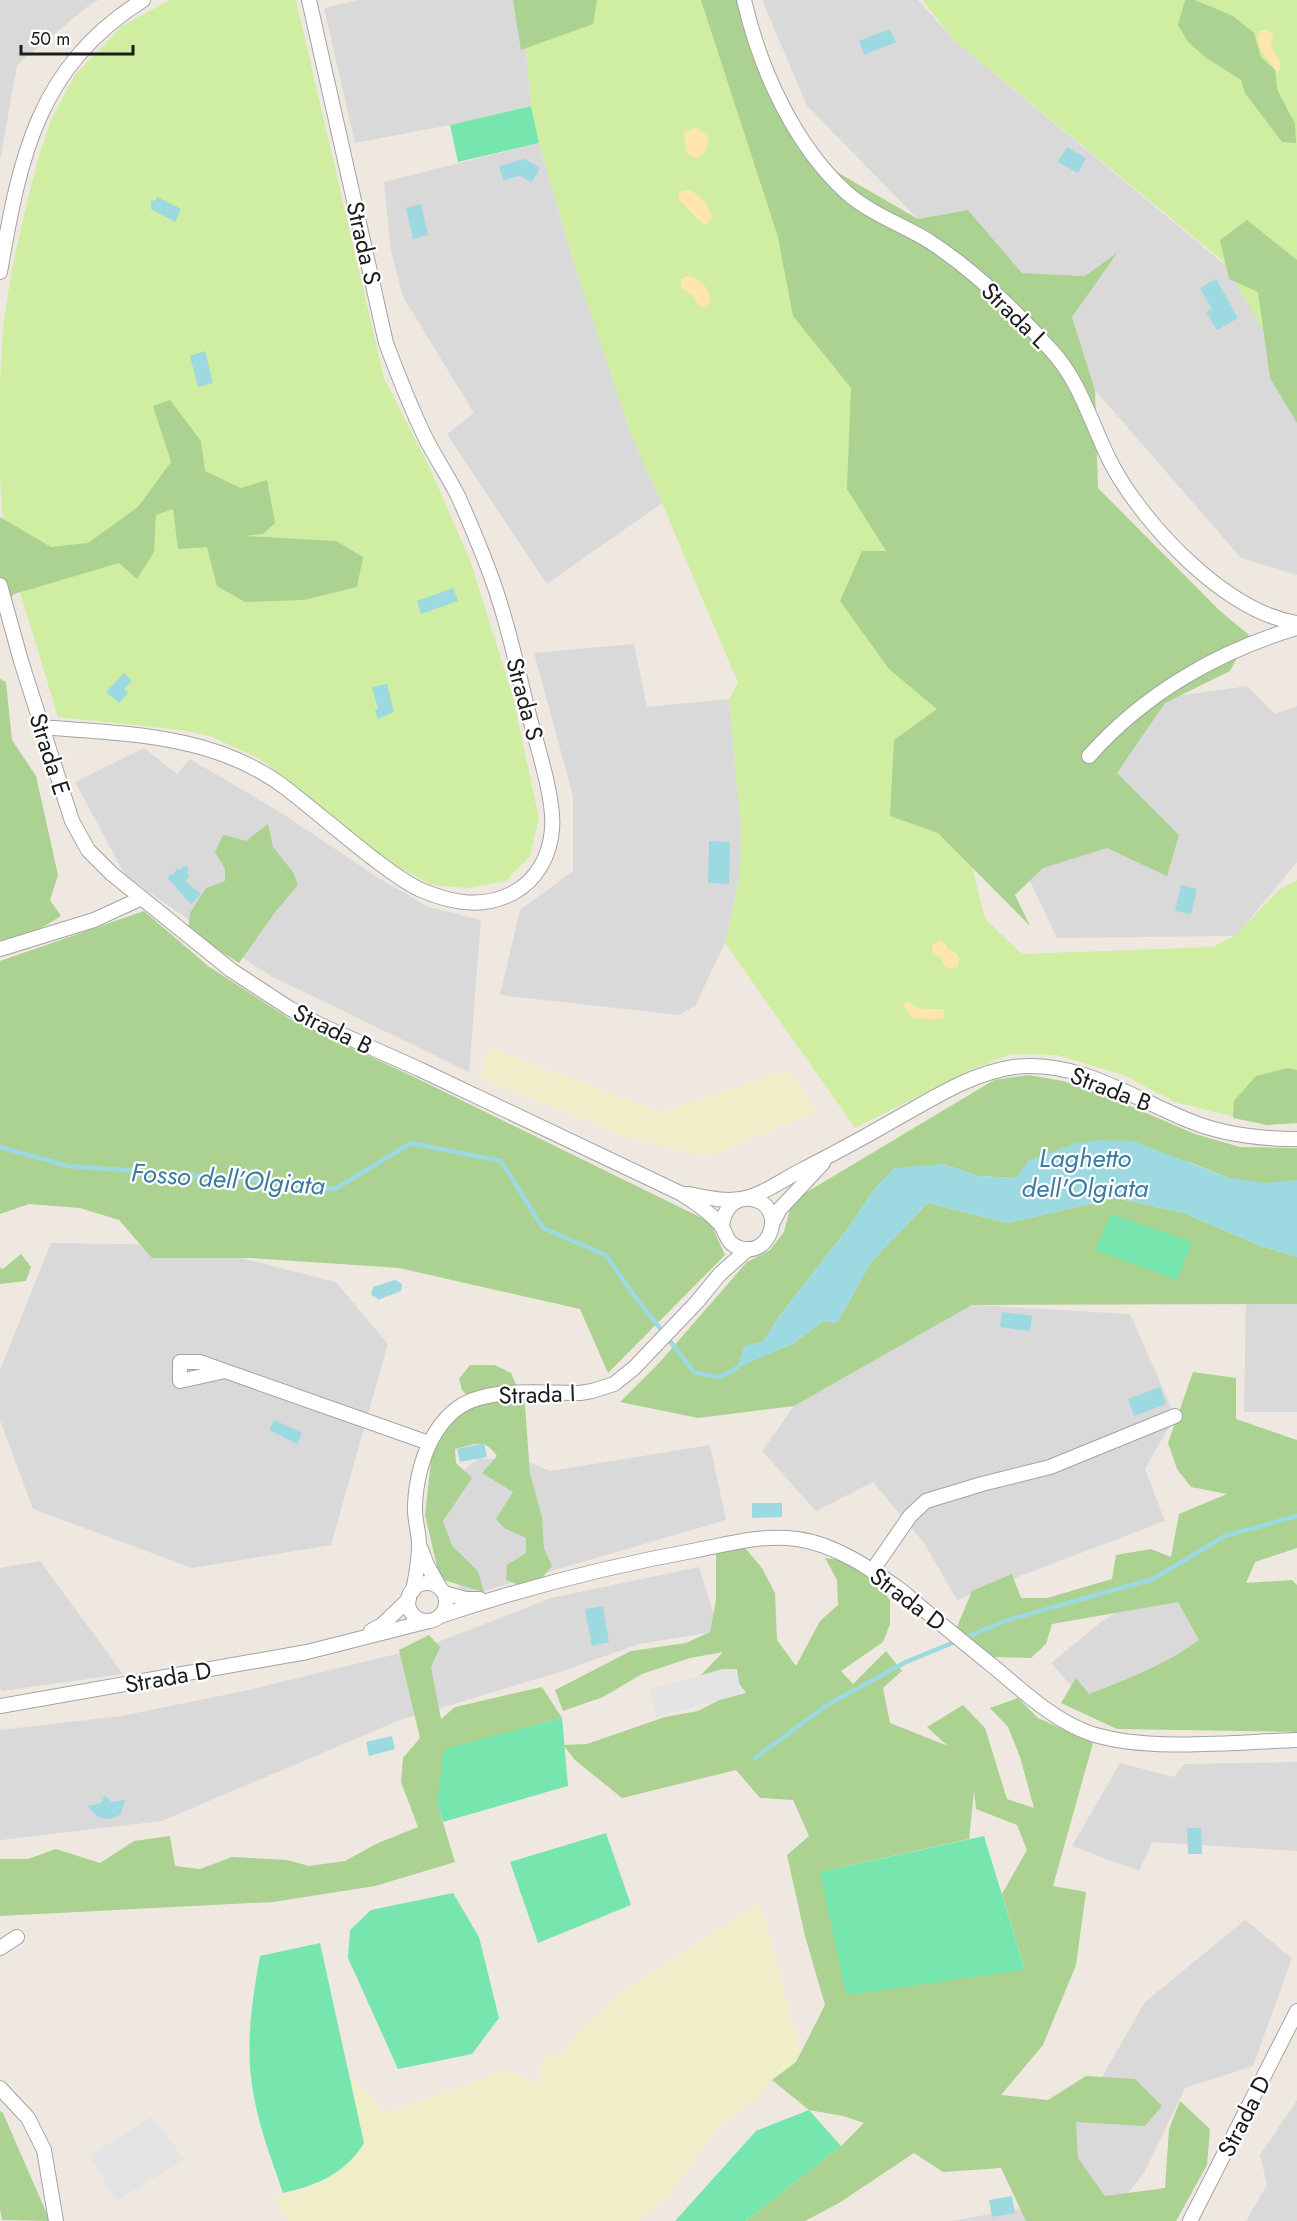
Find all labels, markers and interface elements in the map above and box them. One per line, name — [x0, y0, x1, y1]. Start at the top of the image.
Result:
scale bar — [21, 18, 134, 56]
text: 50 m — [30, 26, 70, 52]
street label: Strada S — [337, 198, 391, 288]
street label: Strada L — [973, 274, 1057, 356]
street label: Strada S — [497, 654, 553, 744]
street label: Strada E — [20, 708, 80, 800]
street label: Strada B — [287, 995, 379, 1063]
street label: Strada B — [1065, 1058, 1157, 1120]
water label: Laghetto dell'Olgiata — [1022, 1139, 1149, 1207]
water label: Fosso dell’Olgiata — [130, 1153, 327, 1205]
street label: Strada I — [498, 1375, 576, 1413]
street label: Strada D — [863, 1559, 953, 1639]
street label: Strada D — [122, 1652, 214, 1702]
street label: Strada D — [1209, 2069, 1279, 2163]

